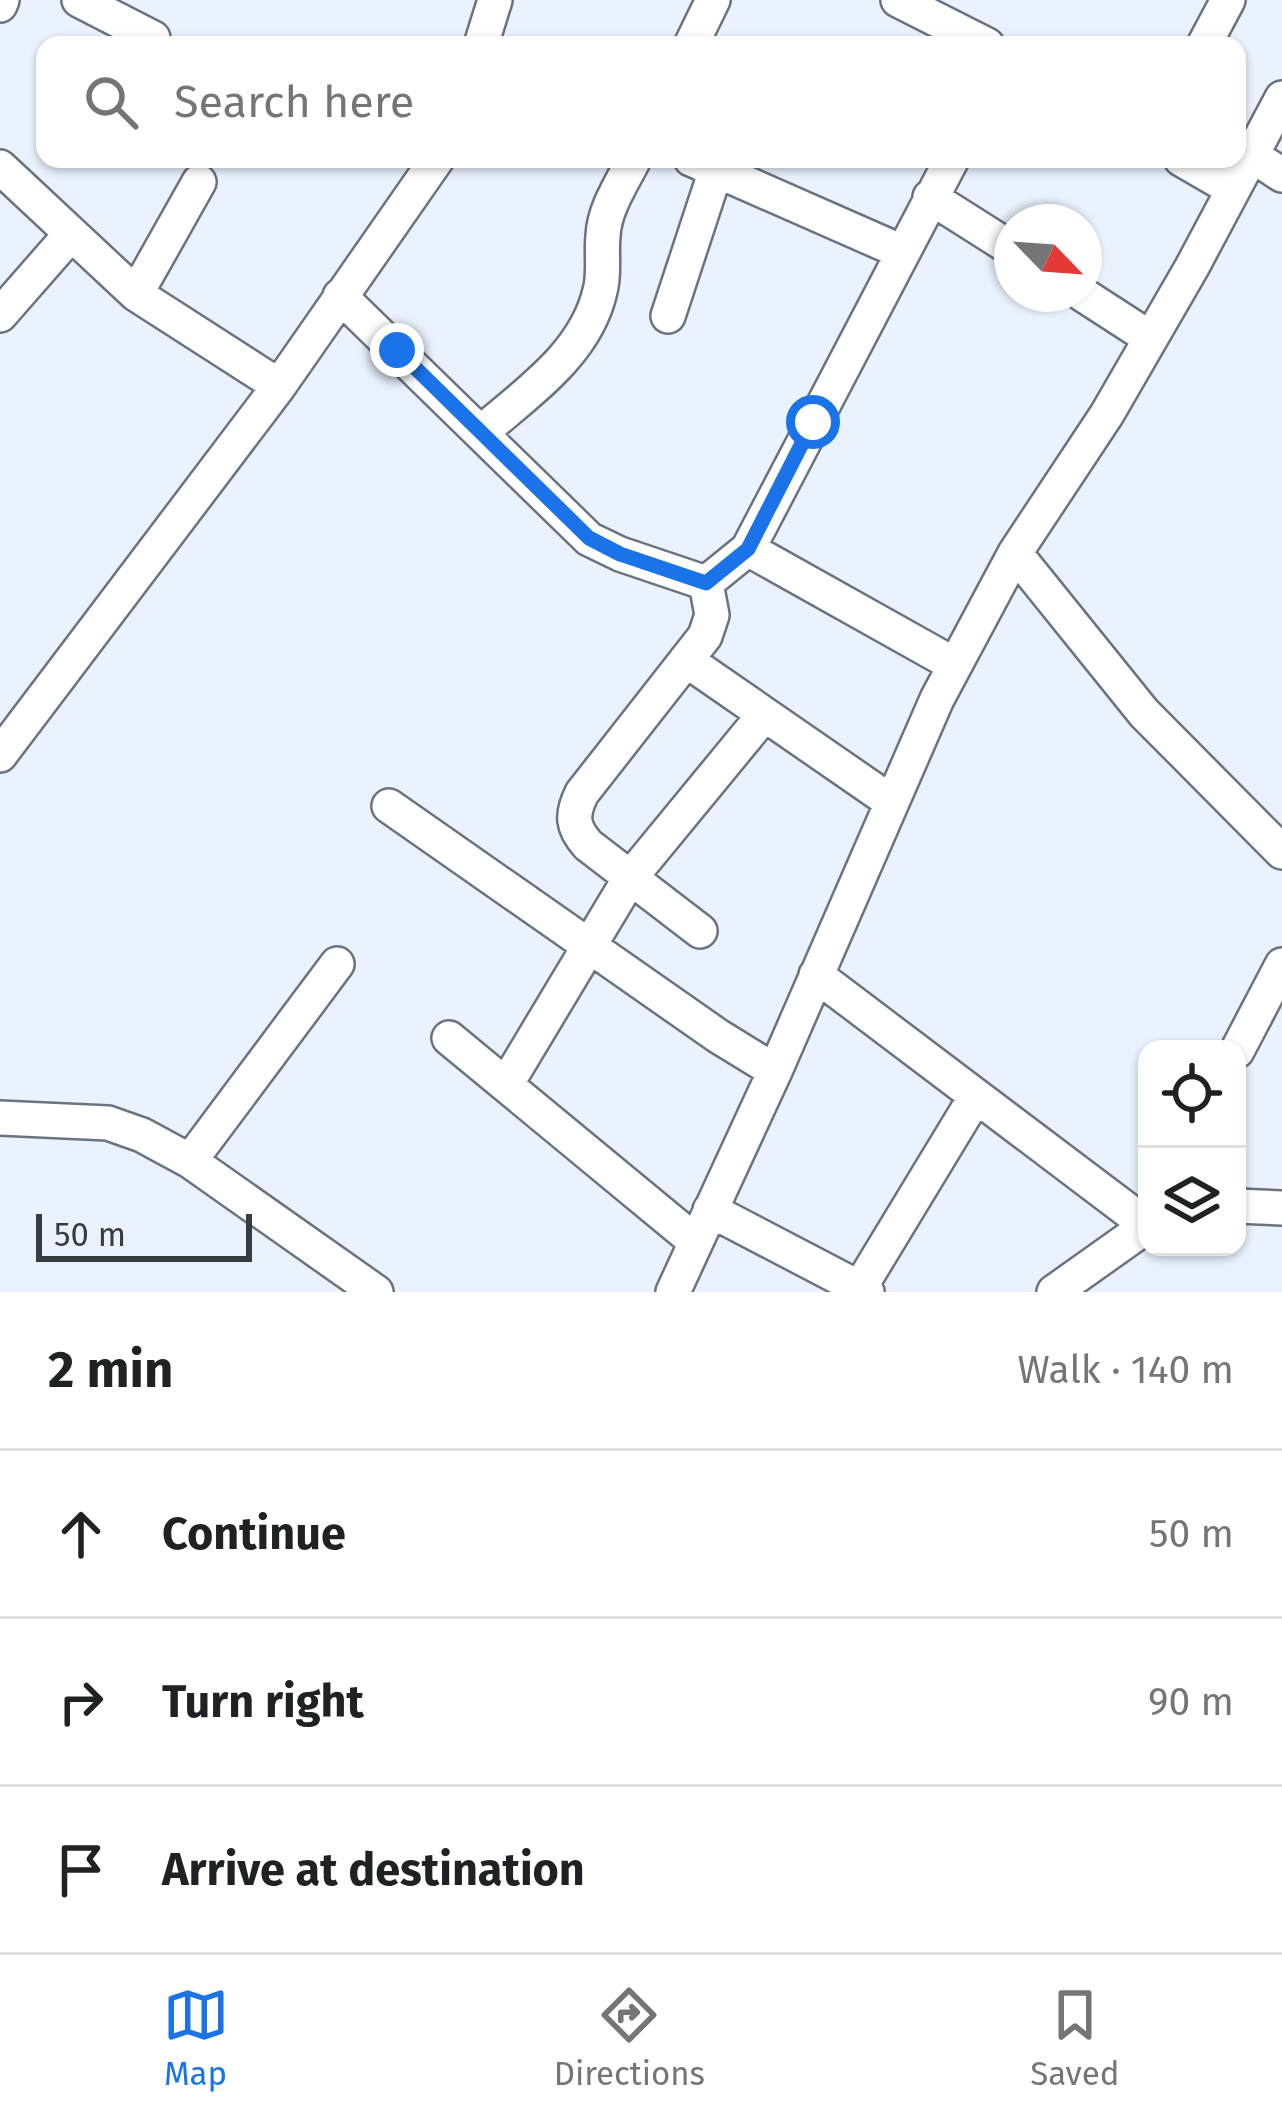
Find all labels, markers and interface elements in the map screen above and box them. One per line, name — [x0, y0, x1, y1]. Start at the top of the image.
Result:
search box — [36, 36, 1246, 168]
icon: search — [78, 69, 144, 135]
text: Search here — [174, 75, 414, 129]
north arrow — [994, 204, 1102, 312]
route end — [370, 323, 424, 377]
route start — [786, 395, 840, 449]
map controls — [1138, 1040, 1246, 1256]
button: locate — [1138, 1040, 1246, 1148]
button: layers — [1138, 1148, 1246, 1256]
scale bar — [36, 1208, 252, 1261]
text: 50 m — [54, 1215, 126, 1255]
text: 2 min — [48, 1339, 173, 1401]
text: Walk · 140 m — [1018, 1347, 1234, 1393]
icon: ahead — [48, 1501, 114, 1567]
text: Continue — [162, 1507, 346, 1561]
text: 50 m — [1149, 1511, 1234, 1557]
icon: right — [48, 1669, 114, 1735]
text: Turn right — [162, 1675, 364, 1729]
text: 90 m — [1148, 1679, 1234, 1725]
icon: arrive — [48, 1837, 114, 1903]
text: Arrive at destination — [162, 1843, 585, 1897]
tab: Map — [163, 1982, 229, 2094]
tab: Directions — [554, 1982, 705, 2094]
tab: Saved — [1030, 1982, 1119, 2094]

